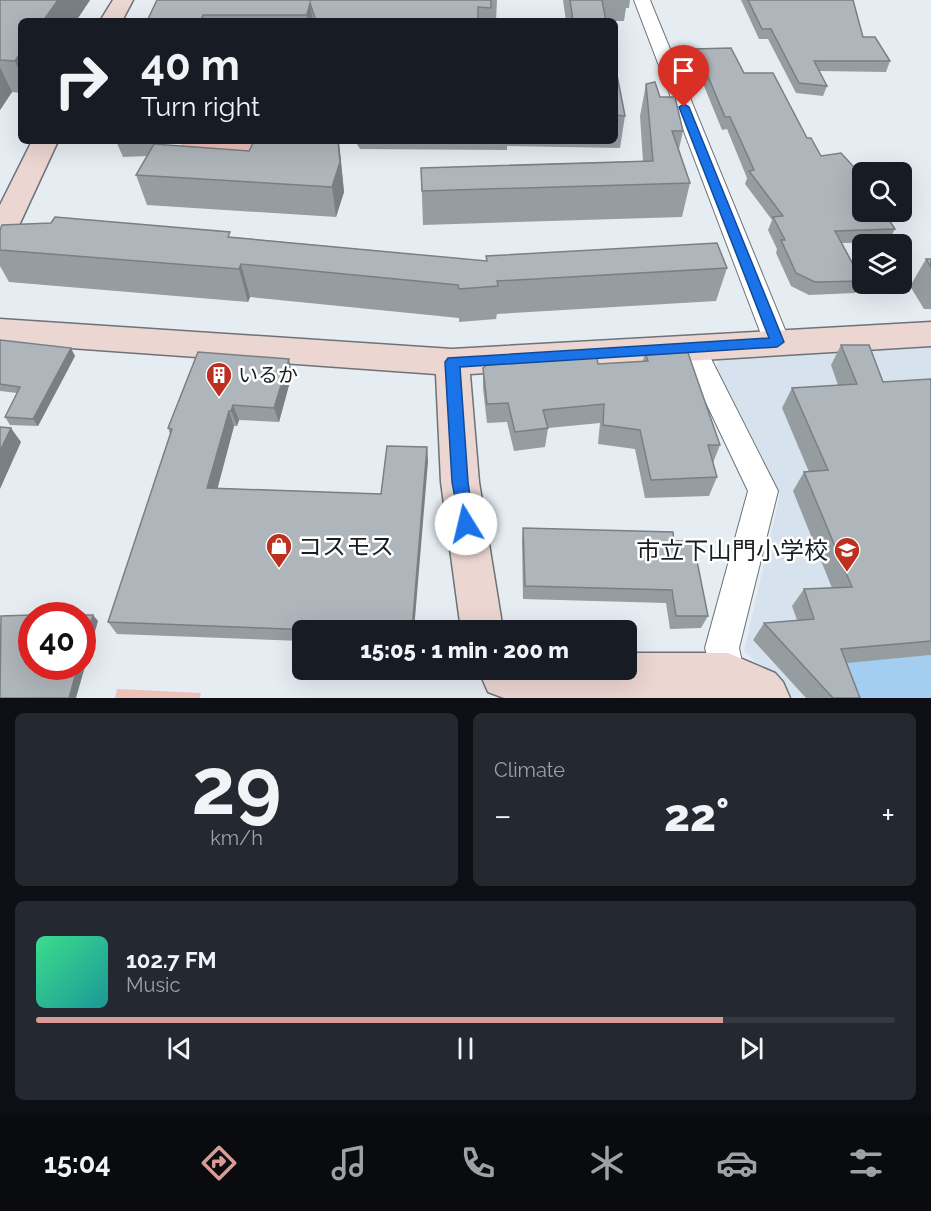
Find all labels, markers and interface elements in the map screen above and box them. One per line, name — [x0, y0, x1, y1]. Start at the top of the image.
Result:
text: 40 m — [141, 41, 240, 90]
icon: right — [42, 42, 120, 120]
pin — [658, 45, 709, 107]
icon: arrive — [667, 54, 700, 87]
text: Turn right — [141, 91, 260, 122]
map controls — [852, 162, 912, 294]
button: search — [852, 162, 912, 222]
button: layers — [852, 234, 912, 294]
building icon: いるか — [204, 360, 234, 398]
place label: いるか — [238, 363, 298, 387]
position arrow — [434, 492, 498, 556]
shop icon: コスモス — [264, 531, 294, 569]
place label: コスモス — [298, 532, 394, 561]
school or university icon: 市立下山門小学校 — [832, 535, 862, 573]
place label: 市立下山門小学校 — [636, 536, 828, 565]
speed limit sign: 40 — [18, 602, 96, 680]
text: 15:05 · 1 min · 200 m — [360, 637, 569, 663]
text: 29 — [192, 741, 281, 832]
text: Climate — [494, 758, 565, 782]
text: 22° — [664, 789, 729, 842]
text: − — [494, 796, 512, 835]
text: + — [881, 796, 895, 835]
text: km/h — [210, 826, 263, 850]
text: 102.7 FM — [126, 947, 217, 973]
text: Music — [126, 973, 180, 997]
icon: previous — [163, 1032, 196, 1065]
icon: pause — [449, 1032, 482, 1065]
icon: next — [735, 1032, 768, 1065]
icon: directions — [198, 1142, 240, 1184]
icon: music — [328, 1142, 370, 1184]
icon: phone — [457, 1142, 499, 1184]
icon: climate — [586, 1142, 628, 1184]
icon: car — [716, 1142, 758, 1184]
icon: filters — [845, 1142, 887, 1184]
text: 15:04 — [44, 1148, 111, 1179]

